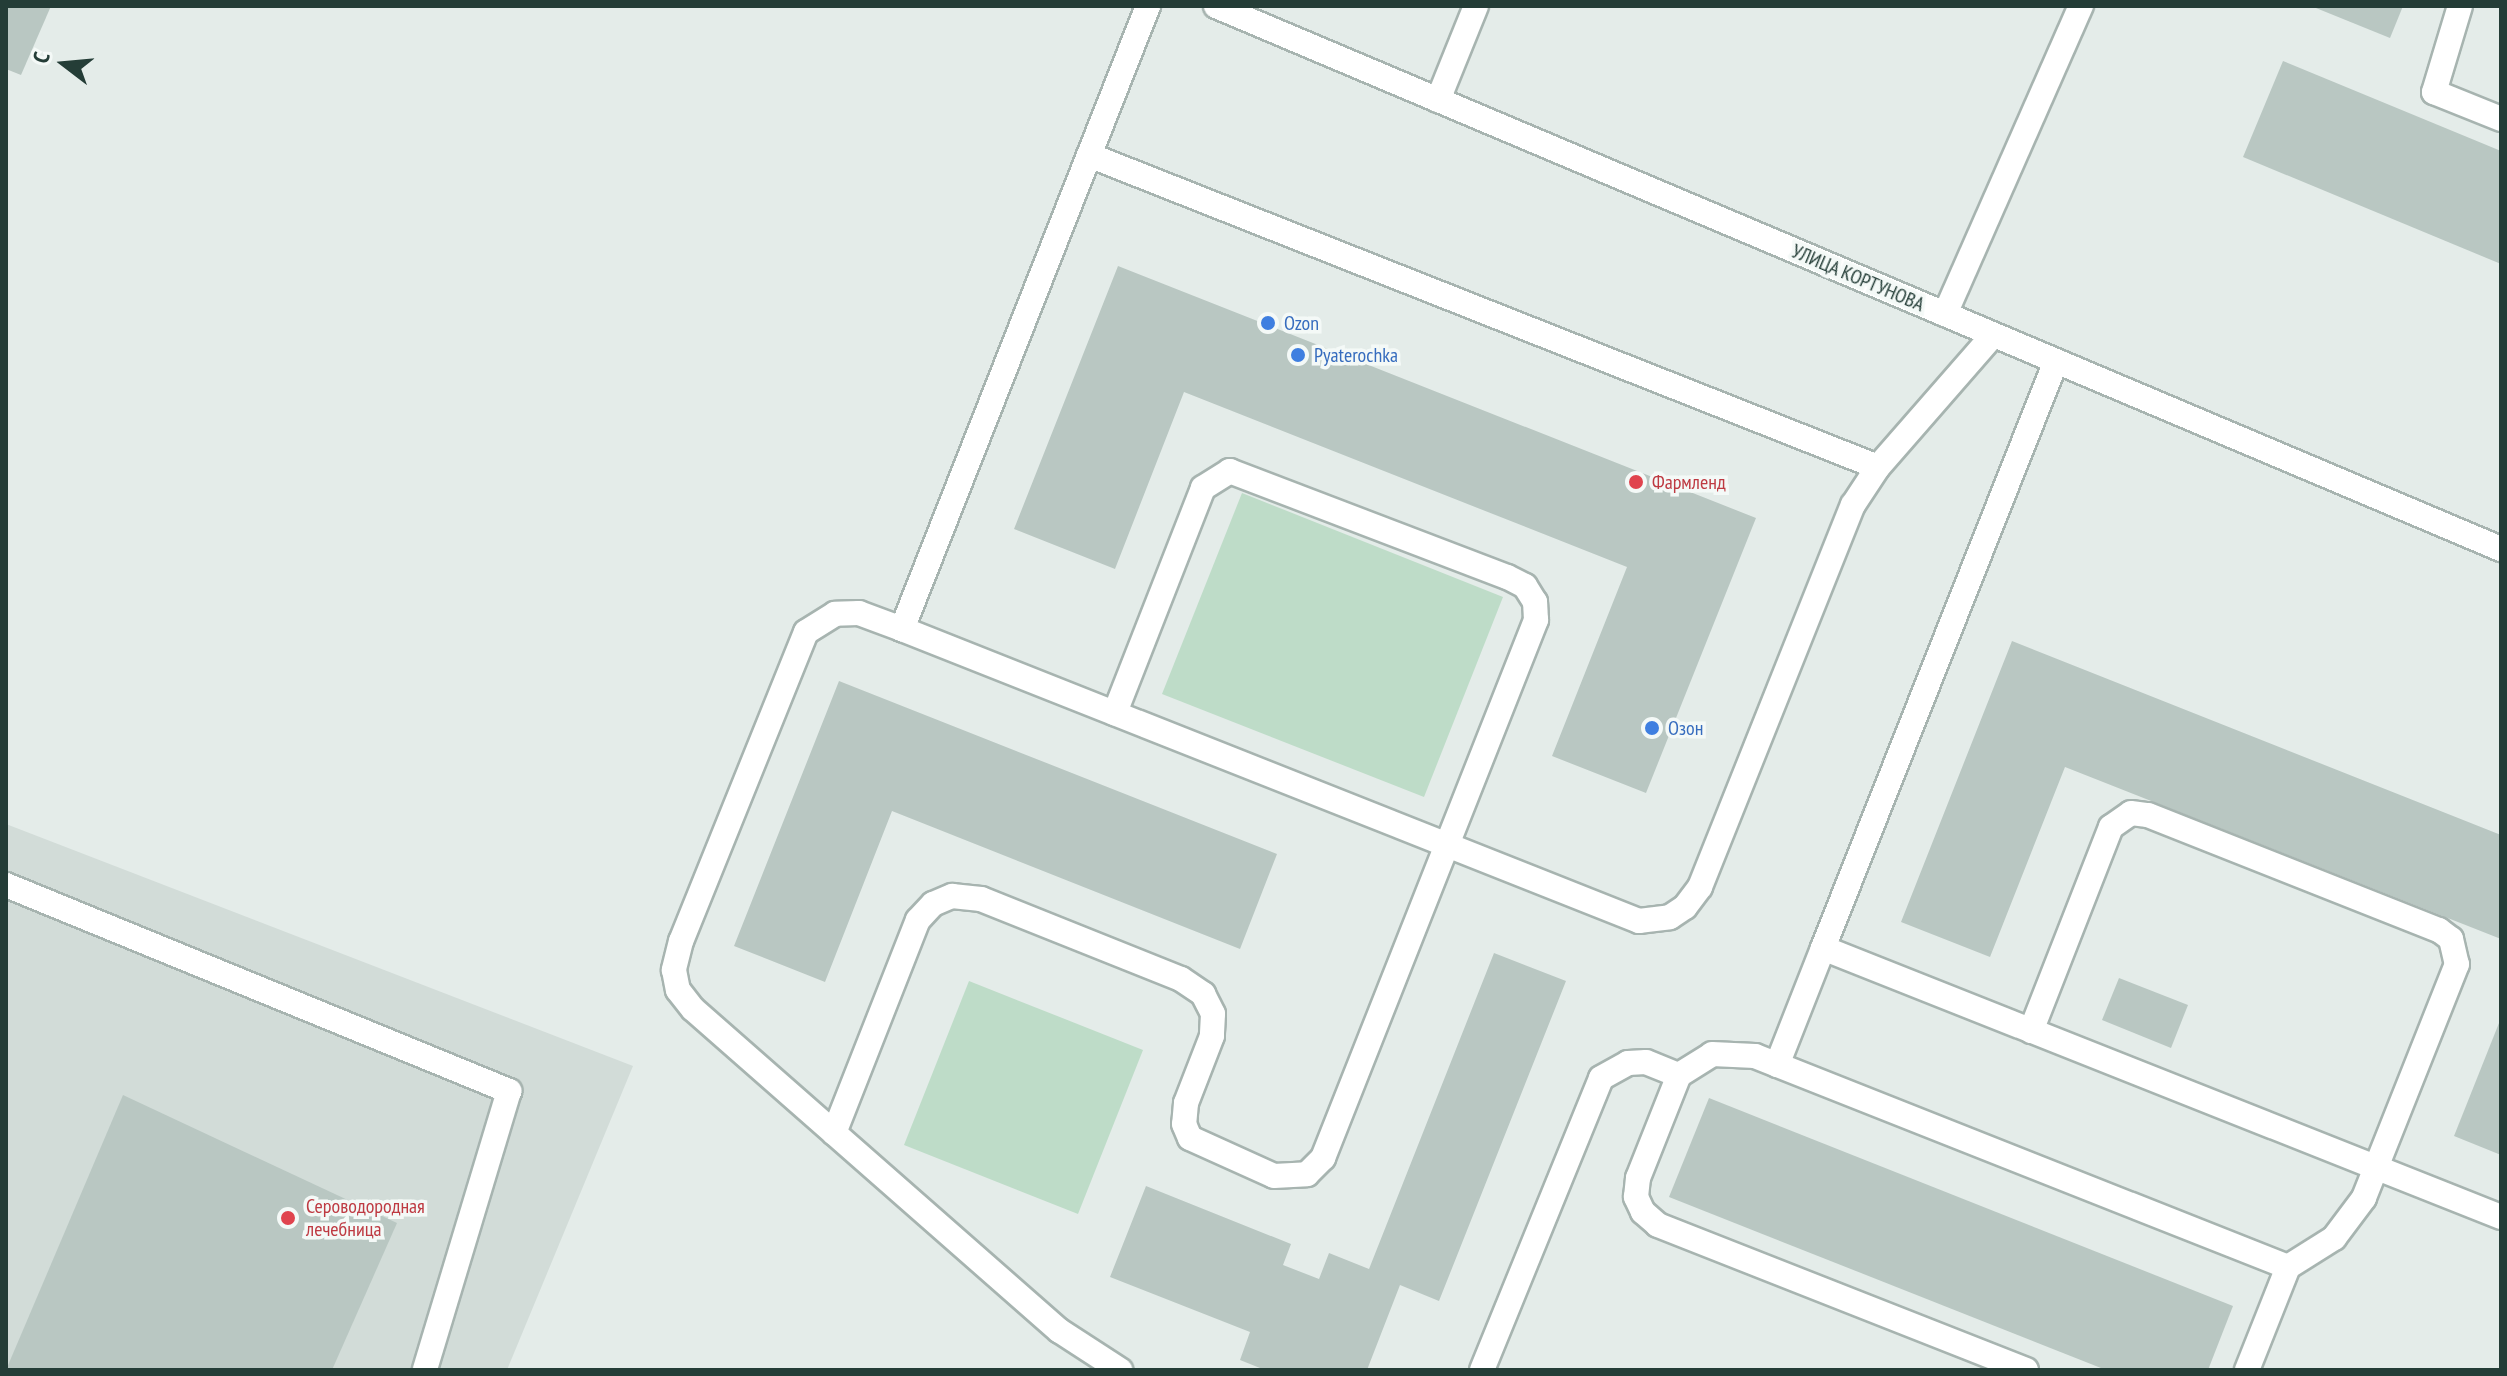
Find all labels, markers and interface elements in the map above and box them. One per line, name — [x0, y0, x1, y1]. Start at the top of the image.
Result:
north arrow — [24, 24, 104, 104]
text: С — [26, 49, 56, 66]
street label: УЛИЦА КОРТУНОВА — [1788, 239, 1928, 317]
place label: Ozon — [1284, 311, 1319, 335]
marker: Ozon — [1259, 314, 1277, 332]
place label: Pyaterochka — [1314, 343, 1398, 367]
marker: Pyaterochka — [1289, 346, 1307, 364]
place label: Фармленд — [1652, 470, 1726, 494]
marker: Фармленд — [1627, 473, 1645, 491]
place label: Озон — [1668, 716, 1703, 740]
marker: Озон — [1643, 719, 1661, 737]
place label: Сероводородная лечебница — [306, 1194, 425, 1241]
marker: Сероводородная лечебница — [277, 1207, 299, 1229]

